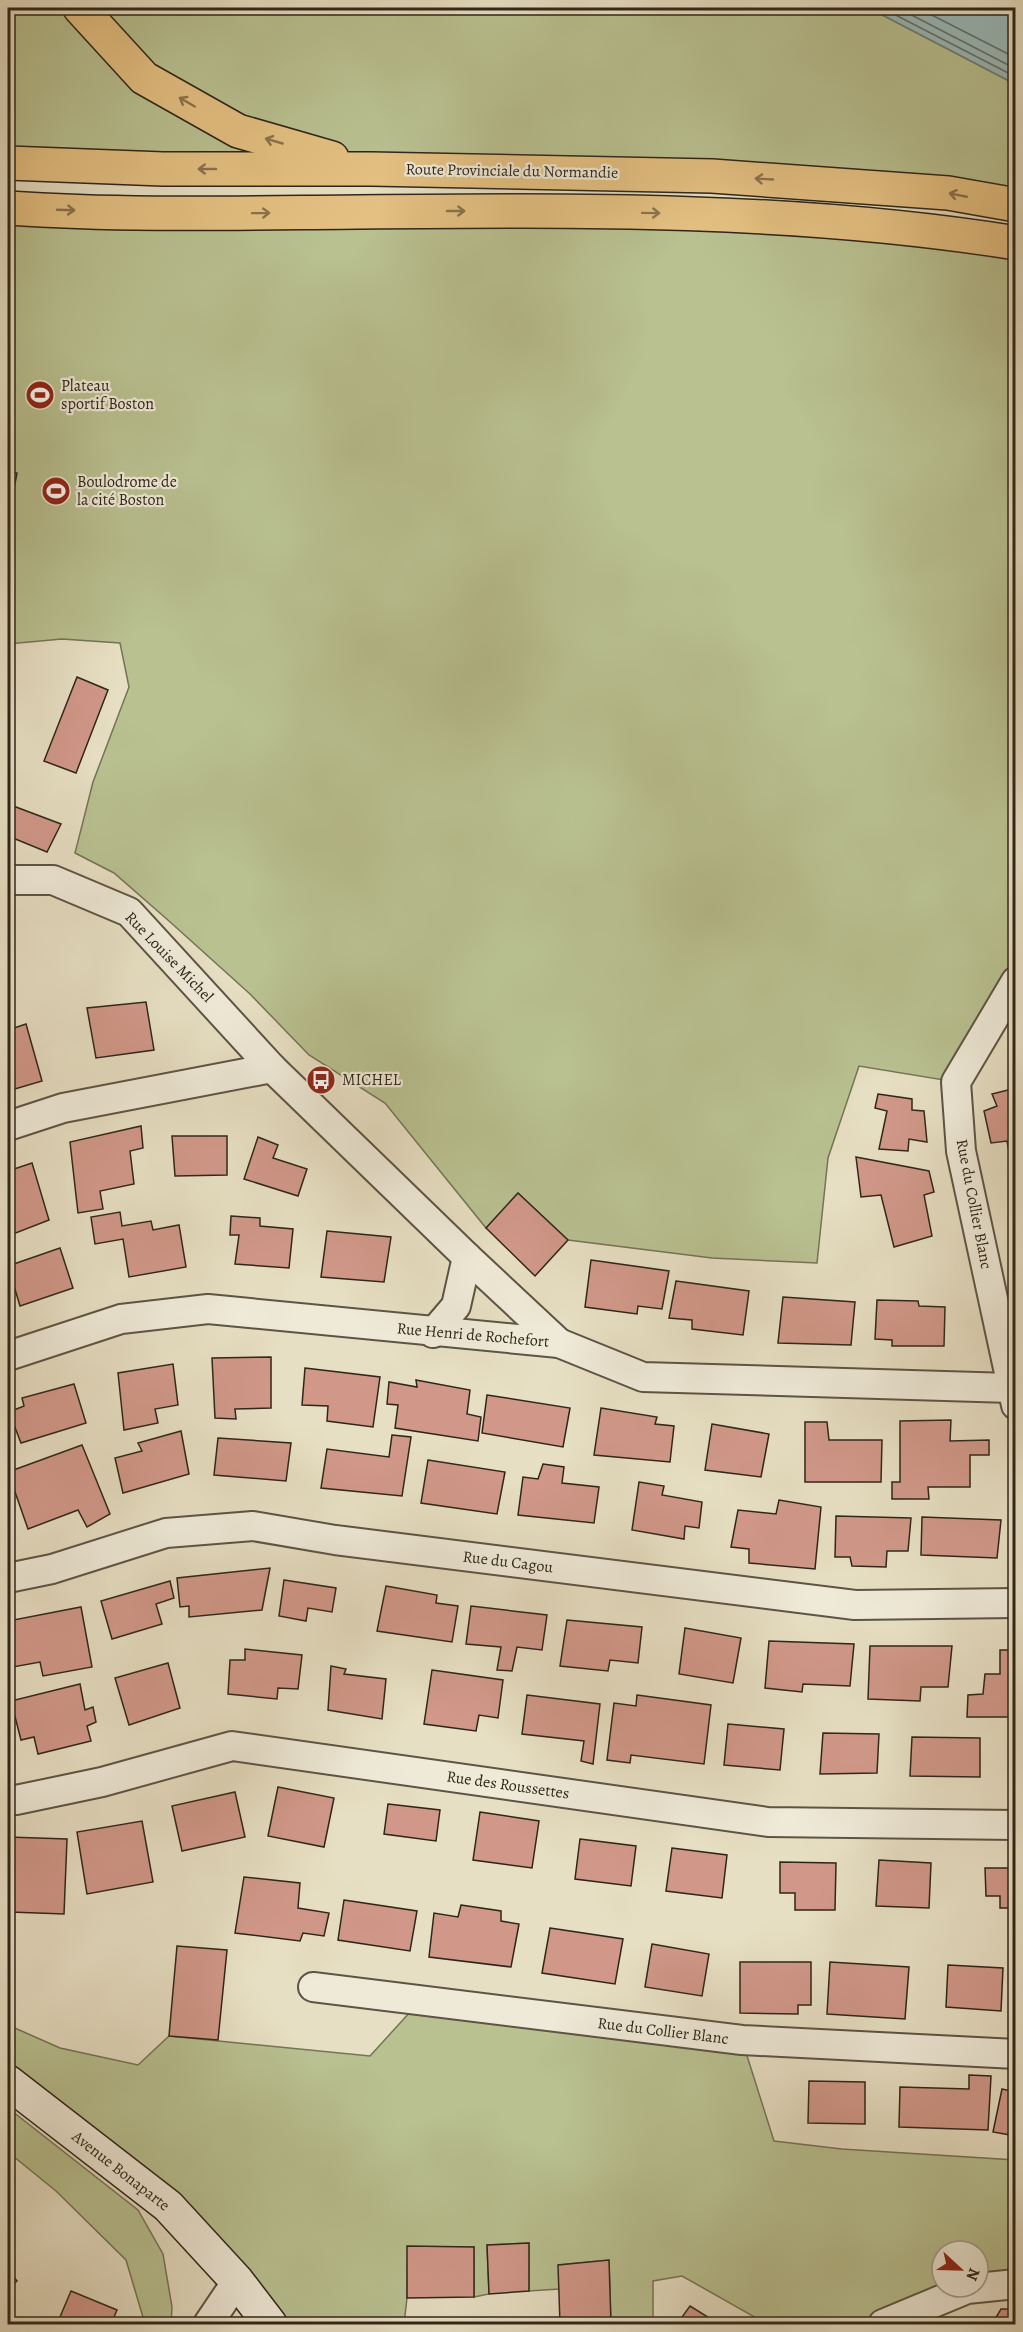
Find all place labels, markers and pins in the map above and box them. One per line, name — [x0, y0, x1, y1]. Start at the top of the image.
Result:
place label: Plateau sportif Boston — [61, 375, 154, 415]
sports icon: Plateau sportif Boston — [24, 379, 56, 411]
place label: Boulodrome de la cité Boston — [77, 471, 177, 511]
sports icon: Boulodrome de la cité Boston — [40, 475, 72, 507]
bus stop icon: MICHEL — [305, 1064, 337, 1096]
place label: MICHEL — [342, 1069, 402, 1091]

